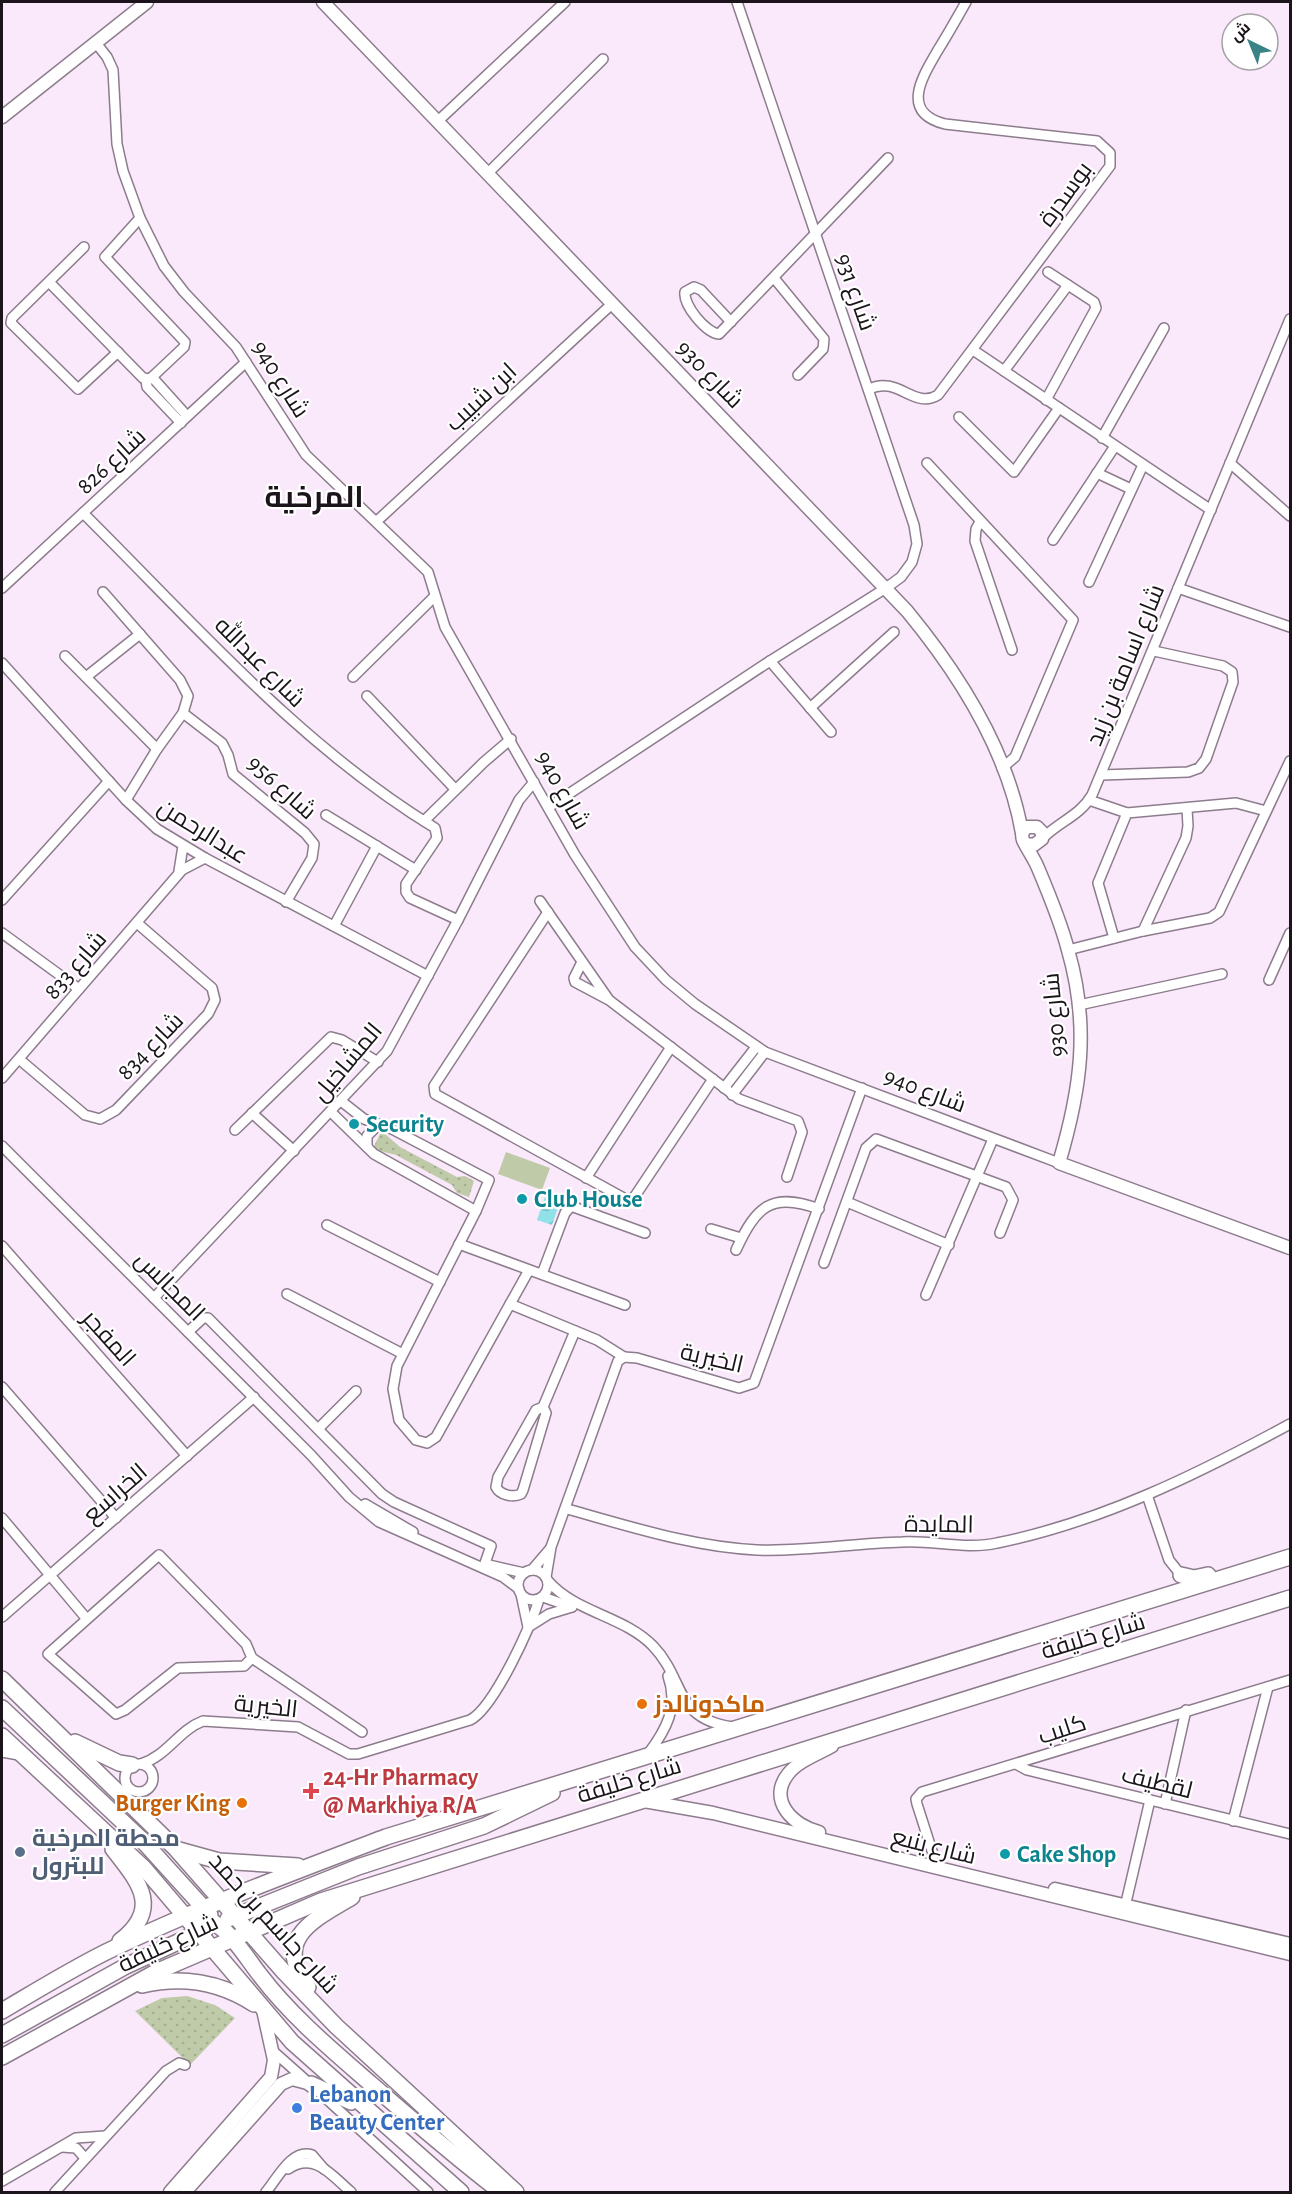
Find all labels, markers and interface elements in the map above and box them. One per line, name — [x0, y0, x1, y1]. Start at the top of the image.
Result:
north arrow — [1220, 12, 1280, 72]
text: ش — [1227, 18, 1254, 45]
street label: بوسدرة — [1035, 158, 1097, 231]
street label: شارع 931 — [828, 250, 880, 335]
street label: شارع 930 — [669, 335, 748, 415]
street label: شارع 940 — [245, 336, 314, 424]
street label: ابن شبيب — [441, 358, 522, 437]
street label: شارع 826 — [72, 424, 153, 501]
district label: المرخية — [264, 483, 364, 515]
street label: شارع اسامة بن زيد — [1082, 581, 1172, 751]
street label: شارع عبدالله — [208, 610, 312, 714]
street label: شارع 940 — [528, 747, 594, 835]
street label: شارع 956 — [240, 750, 321, 827]
street label: عبدالرحمن — [153, 795, 252, 870]
street label: شارع 833 — [39, 926, 114, 1006]
street label: شارع 930 — [1038, 972, 1074, 1058]
street label: شارع 834 — [112, 1008, 190, 1087]
street label: المشاخيل — [308, 1018, 388, 1107]
street label: شارع 940 — [879, 1063, 969, 1120]
place label: Security — [366, 1113, 444, 1137]
marker: Security — [347, 1117, 361, 1131]
place label: Club House — [534, 1188, 643, 1212]
marker: Club House — [515, 1192, 529, 1206]
street label: المجالس — [129, 1247, 209, 1327]
street label: المفجر — [76, 1305, 139, 1371]
street label: الخيرية — [678, 1340, 746, 1378]
street label: الخراسع — [79, 1460, 154, 1530]
street label: المايدة — [904, 1512, 974, 1538]
street label: شارع خليفة — [1038, 1609, 1149, 1667]
street label: الخيرية — [233, 1692, 299, 1722]
place label: ماكدونالدز — [653, 1693, 765, 1718]
marker: ماكدونالدز — [635, 1697, 649, 1711]
street label: كليب — [1035, 1711, 1089, 1749]
street label: شارع خليفة — [574, 1753, 685, 1811]
street label: لقطيف — [1119, 1763, 1195, 1803]
place label: 24-Hr Pharmacy @ Markhiya R/A — [323, 1766, 478, 1818]
marker: 24-Hr Pharmacy @ Markhiya R/A — [304, 1784, 318, 1798]
place label: Burger King — [115, 1792, 231, 1816]
marker: Burger King — [235, 1796, 249, 1810]
street label: شارع ينبع — [888, 1824, 979, 1872]
place label: محطة المرخية للبترول — [32, 1827, 180, 1880]
place label: Cake Shop — [1017, 1843, 1116, 1867]
marker: محطة المرخية للبترول — [13, 1845, 27, 1859]
marker: Cake Shop — [998, 1847, 1012, 1861]
street label: شارع جاسم بن حمد — [202, 1848, 343, 2001]
street label: شارع خليفة — [114, 1909, 223, 1980]
place label: Lebanon Beauty Center — [309, 2083, 445, 2135]
marker: Lebanon Beauty Center — [290, 2101, 304, 2115]

